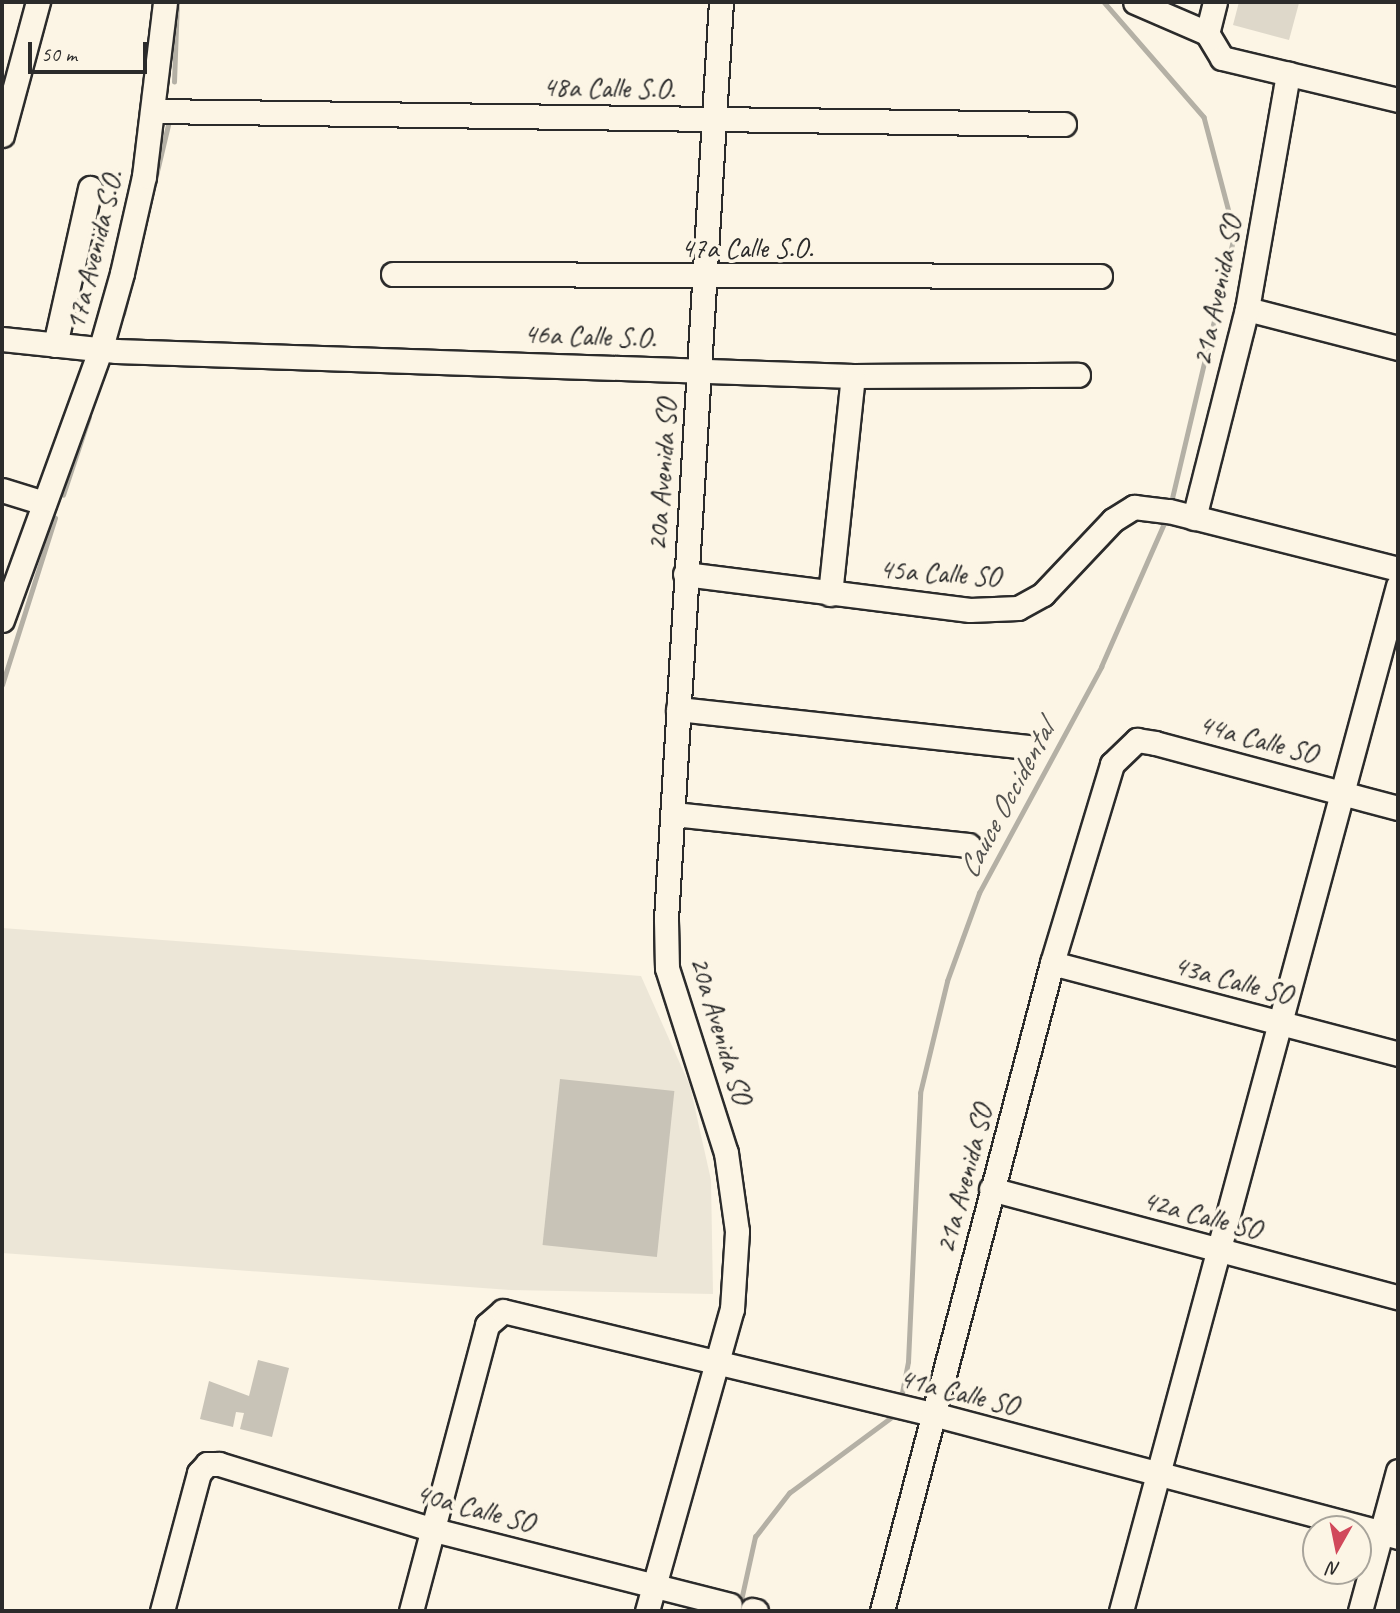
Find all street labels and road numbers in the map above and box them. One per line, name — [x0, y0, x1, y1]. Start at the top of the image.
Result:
street label: 48a Calle S.O. — [542, 70, 676, 106]
street label: 17a Avenida S.O. — [58, 167, 130, 333]
street label: 21a Avenida SO — [1185, 213, 1249, 369]
street label: 47a Calle S.O. — [680, 231, 814, 265]
street label: 46a Calle S.O. — [523, 317, 657, 355]
street label: 20a Avenida SO — [640, 398, 684, 552]
street label: 45a Calle SO — [878, 552, 1002, 594]
street label: 44a Calle SO — [1194, 707, 1322, 771]
street label: 43a Calle SO — [1169, 948, 1297, 1012]
street label: 20a Avenida SO — [683, 953, 759, 1107]
street label: 21a Avenida SO — [928, 1102, 1000, 1256]
street label: 42a Calle SO — [1138, 1183, 1266, 1247]
street label: 41a Calle SO — [895, 1361, 1023, 1423]
street label: 40a Calle SO — [411, 1476, 539, 1540]

